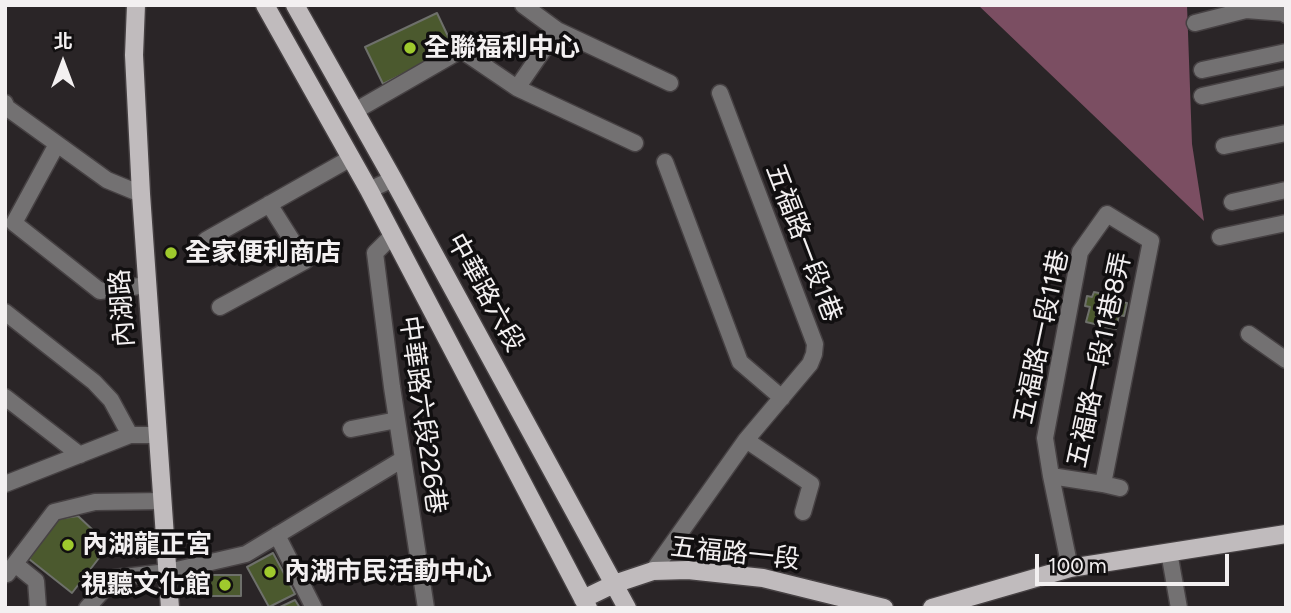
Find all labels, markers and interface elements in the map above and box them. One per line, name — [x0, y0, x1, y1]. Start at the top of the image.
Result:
north arrow — [28, 28, 98, 98]
text: 北 — [53, 30, 73, 53]
place label: 全聯福利中心 — [424, 32, 580, 64]
marker: 全聯福利中心 — [402, 40, 418, 56]
street label: 五福路一段1巷 — [759, 160, 847, 326]
street label: 中華路六段 — [440, 229, 530, 357]
place label: 全家便利商店 — [185, 237, 341, 269]
marker: 全家便利商店 — [163, 245, 179, 261]
street label: 五福路一段11巷 — [1008, 247, 1076, 427]
street label: 五福路一段11巷8弄 — [1062, 249, 1138, 471]
street label: 內湖路 — [105, 268, 141, 348]
street label: 中華路六段226巷 — [393, 314, 451, 516]
place label: 內湖龍正宮 — [82, 529, 212, 561]
street label: 五福路一段 — [669, 532, 801, 576]
marker: 內湖龍正宮 — [60, 537, 76, 553]
scale bar — [1039, 540, 1233, 584]
text: 100 m — [1048, 553, 1107, 578]
place label: 內湖市民活動中心 — [284, 556, 492, 588]
marker: 內湖市民活動中心 — [262, 564, 278, 580]
place label: 視聽文化館 — [81, 569, 211, 601]
marker: 視聽文化館 — [217, 577, 233, 593]

